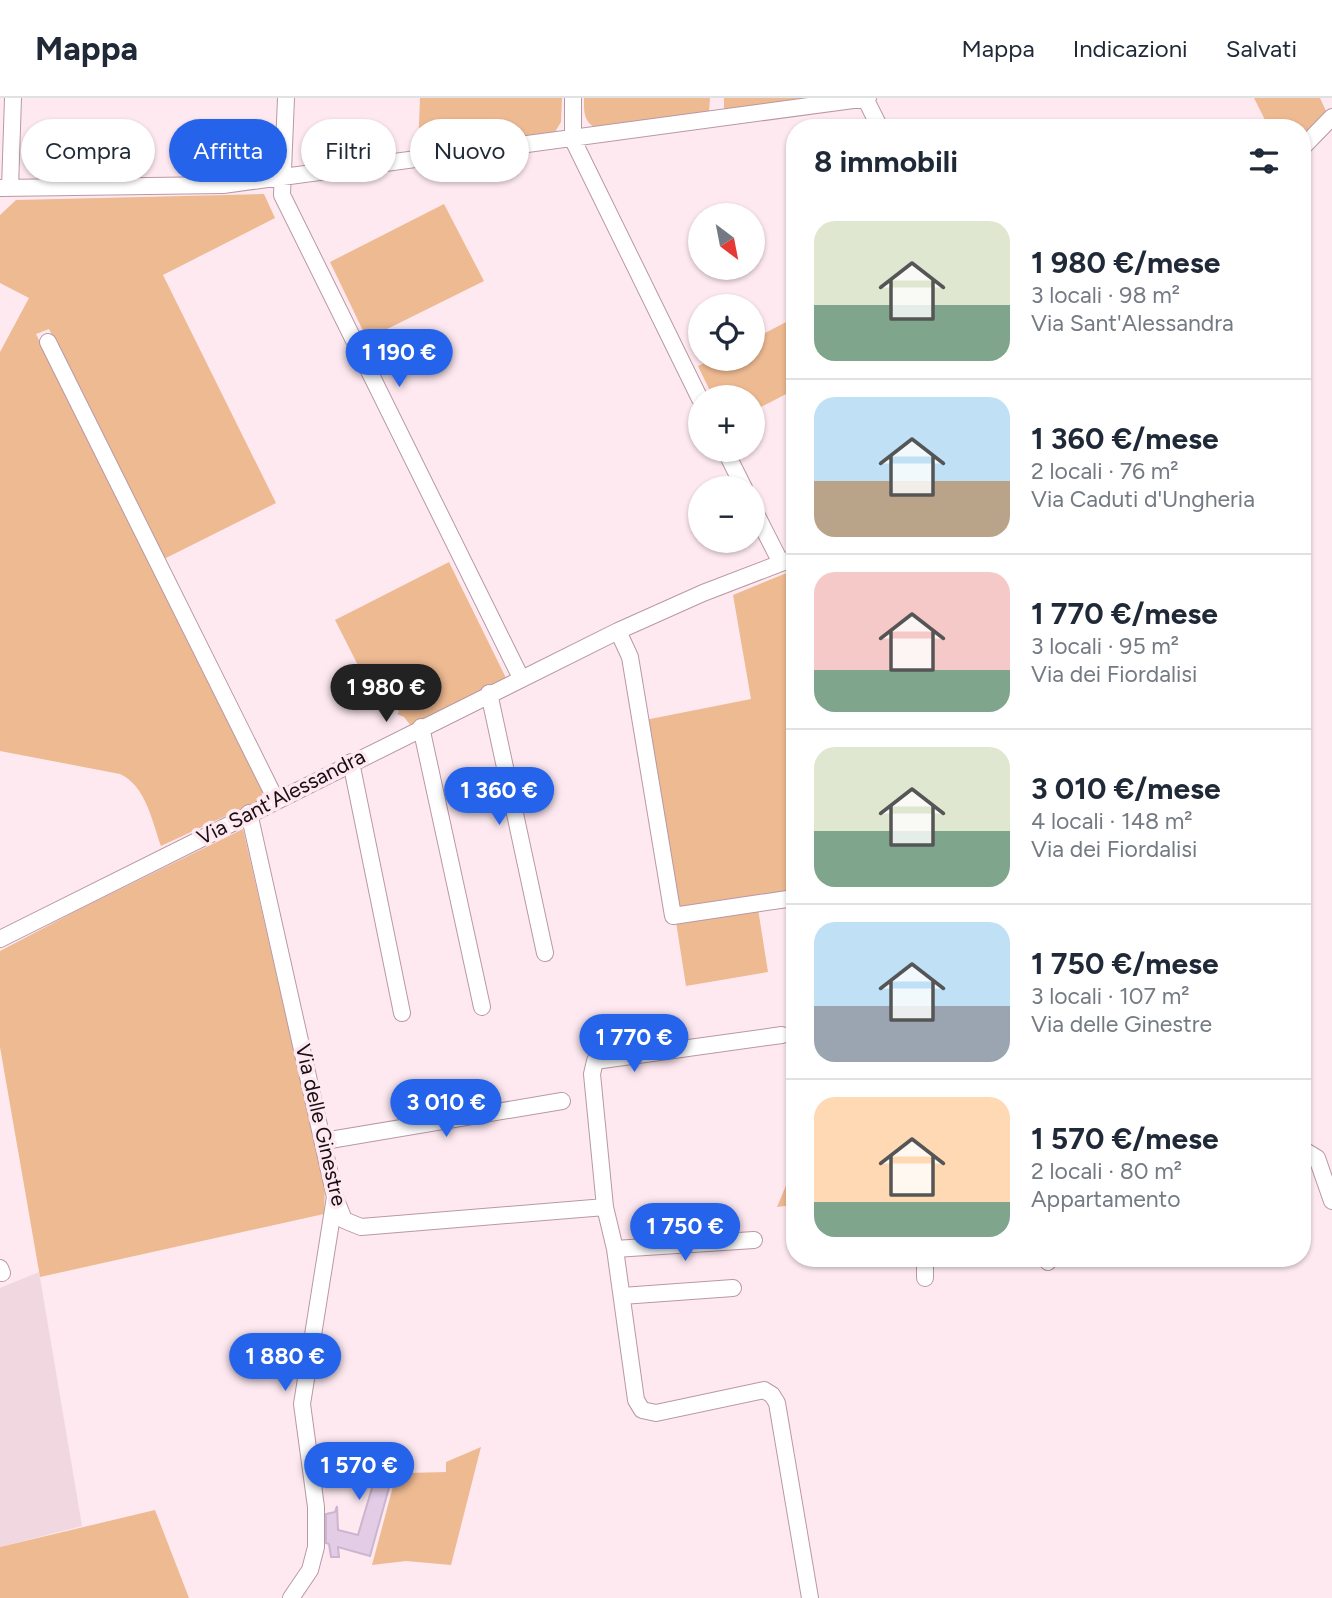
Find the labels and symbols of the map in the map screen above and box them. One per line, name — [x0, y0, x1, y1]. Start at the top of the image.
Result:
north arrow — [688, 203, 765, 280]
pin: 1 190 € — [334, 330, 464, 389]
pin: 1 980 € — [321, 664, 451, 724]
street label: Via Sant'Alessandra — [193, 743, 369, 850]
pin: 1 360 € — [434, 768, 564, 827]
pin: 1 770 € — [569, 1014, 699, 1074]
street label: Via delle Ginestre — [291, 1042, 352, 1208]
pin: 3 010 € — [381, 1080, 511, 1139]
pin: 1 750 € — [620, 1204, 750, 1263]
pin: 1 880 € — [220, 1334, 350, 1393]
pin: 1 570 € — [294, 1442, 424, 1502]

